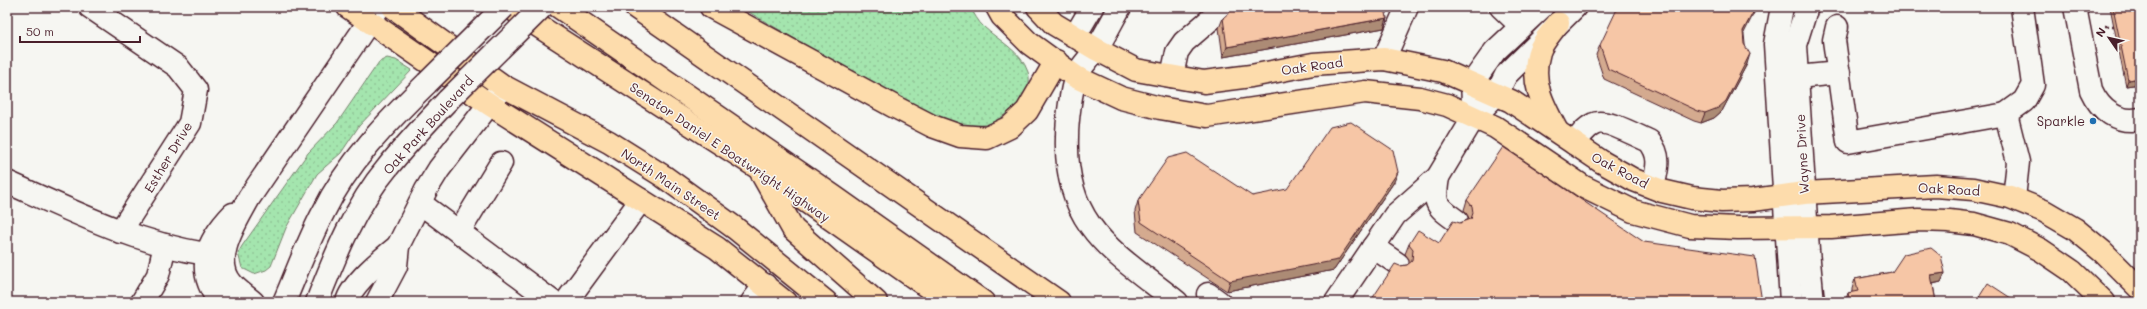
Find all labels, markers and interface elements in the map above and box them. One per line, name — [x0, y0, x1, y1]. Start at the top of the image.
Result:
scale bar — [20, 18, 140, 44]
north arrow — [2089, 18, 2129, 58]
text: 50 m — [26, 23, 54, 39]
text: N — [2092, 24, 2109, 40]
street label: Oak Road — [1280, 53, 1344, 78]
street label: Oak Park Boulevard — [379, 72, 476, 178]
street label: Senator Daniel E Boatwright Highway — [627, 78, 834, 225]
place label: Sparkle — [2037, 112, 2085, 129]
street label: Wayne Drive — [1791, 114, 1812, 194]
marker: Sparkle — [2088, 116, 2098, 126]
street label: Esther Drive — [140, 118, 195, 195]
street label: North Main Street — [618, 144, 724, 223]
street label: Oak Road — [1589, 148, 1652, 192]
street label: Oak Road — [1918, 178, 1980, 199]

